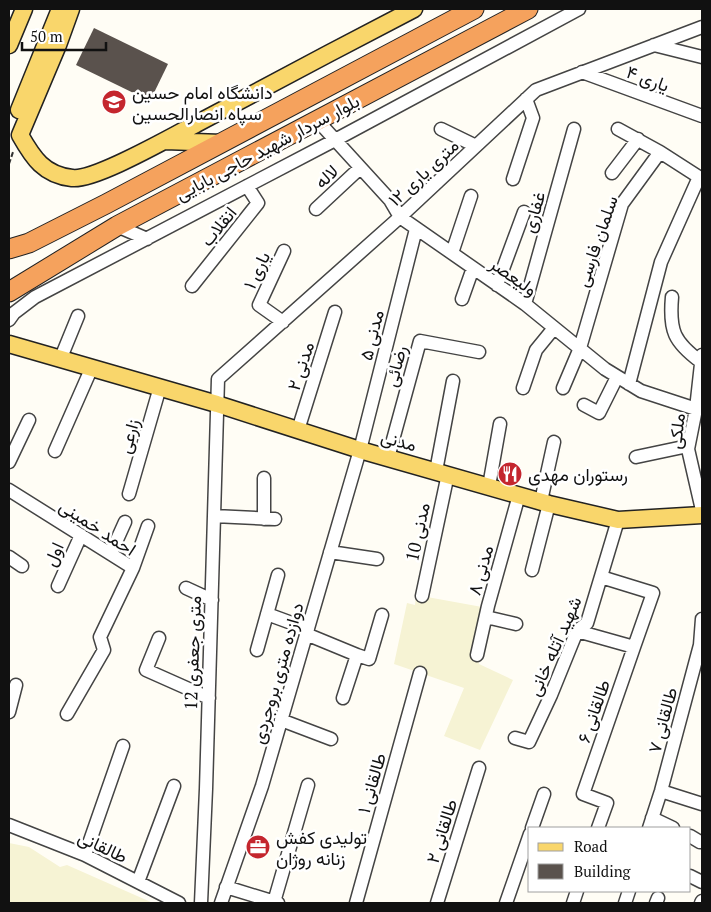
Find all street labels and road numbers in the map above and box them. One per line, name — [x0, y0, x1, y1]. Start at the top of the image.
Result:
street label: یاری ۴ — [623, 59, 673, 97]
street label: بلوار سردار شهید حاجی بابایی — [171, 88, 363, 206]
street label: ۱۲ متری یاری — [383, 133, 463, 211]
street label: لاله — [309, 159, 343, 193]
street label: غفاری — [516, 189, 550, 235]
street label: سلمان فارسی — [569, 192, 623, 290]
street label: انقلاب — [195, 201, 241, 251]
street label: یاری ۱ — [237, 247, 275, 293]
street label: ولیعصر — [485, 251, 542, 301]
street label: مدنی ۵ — [353, 307, 389, 363]
street label: مدنی ۲ — [281, 339, 319, 393]
street label: رضائی — [378, 343, 412, 389]
street label: ملکی — [662, 412, 690, 450]
street label: زارعی — [112, 416, 144, 456]
street label: مدنی — [379, 424, 419, 456]
street label: احمد خمینی — [55, 493, 141, 561]
street label: مدنی 10 — [399, 500, 435, 564]
street label: اول — [37, 538, 69, 570]
street label: مدنی ۸ — [461, 542, 499, 598]
street label: شهید آتله خانی — [521, 592, 587, 700]
street label: 12 متری جعفری — [178, 595, 206, 711]
street label: دوازده متری بروجردی — [245, 600, 309, 746]
street label: طالقانی ۶ — [571, 676, 615, 746]
street label: طالقانی ۷ — [642, 684, 682, 756]
street label: طالقانی ۱ — [351, 750, 391, 816]
street label: طالقانی ۲ — [420, 796, 462, 866]
street label: طالقانی — [74, 824, 132, 868]

